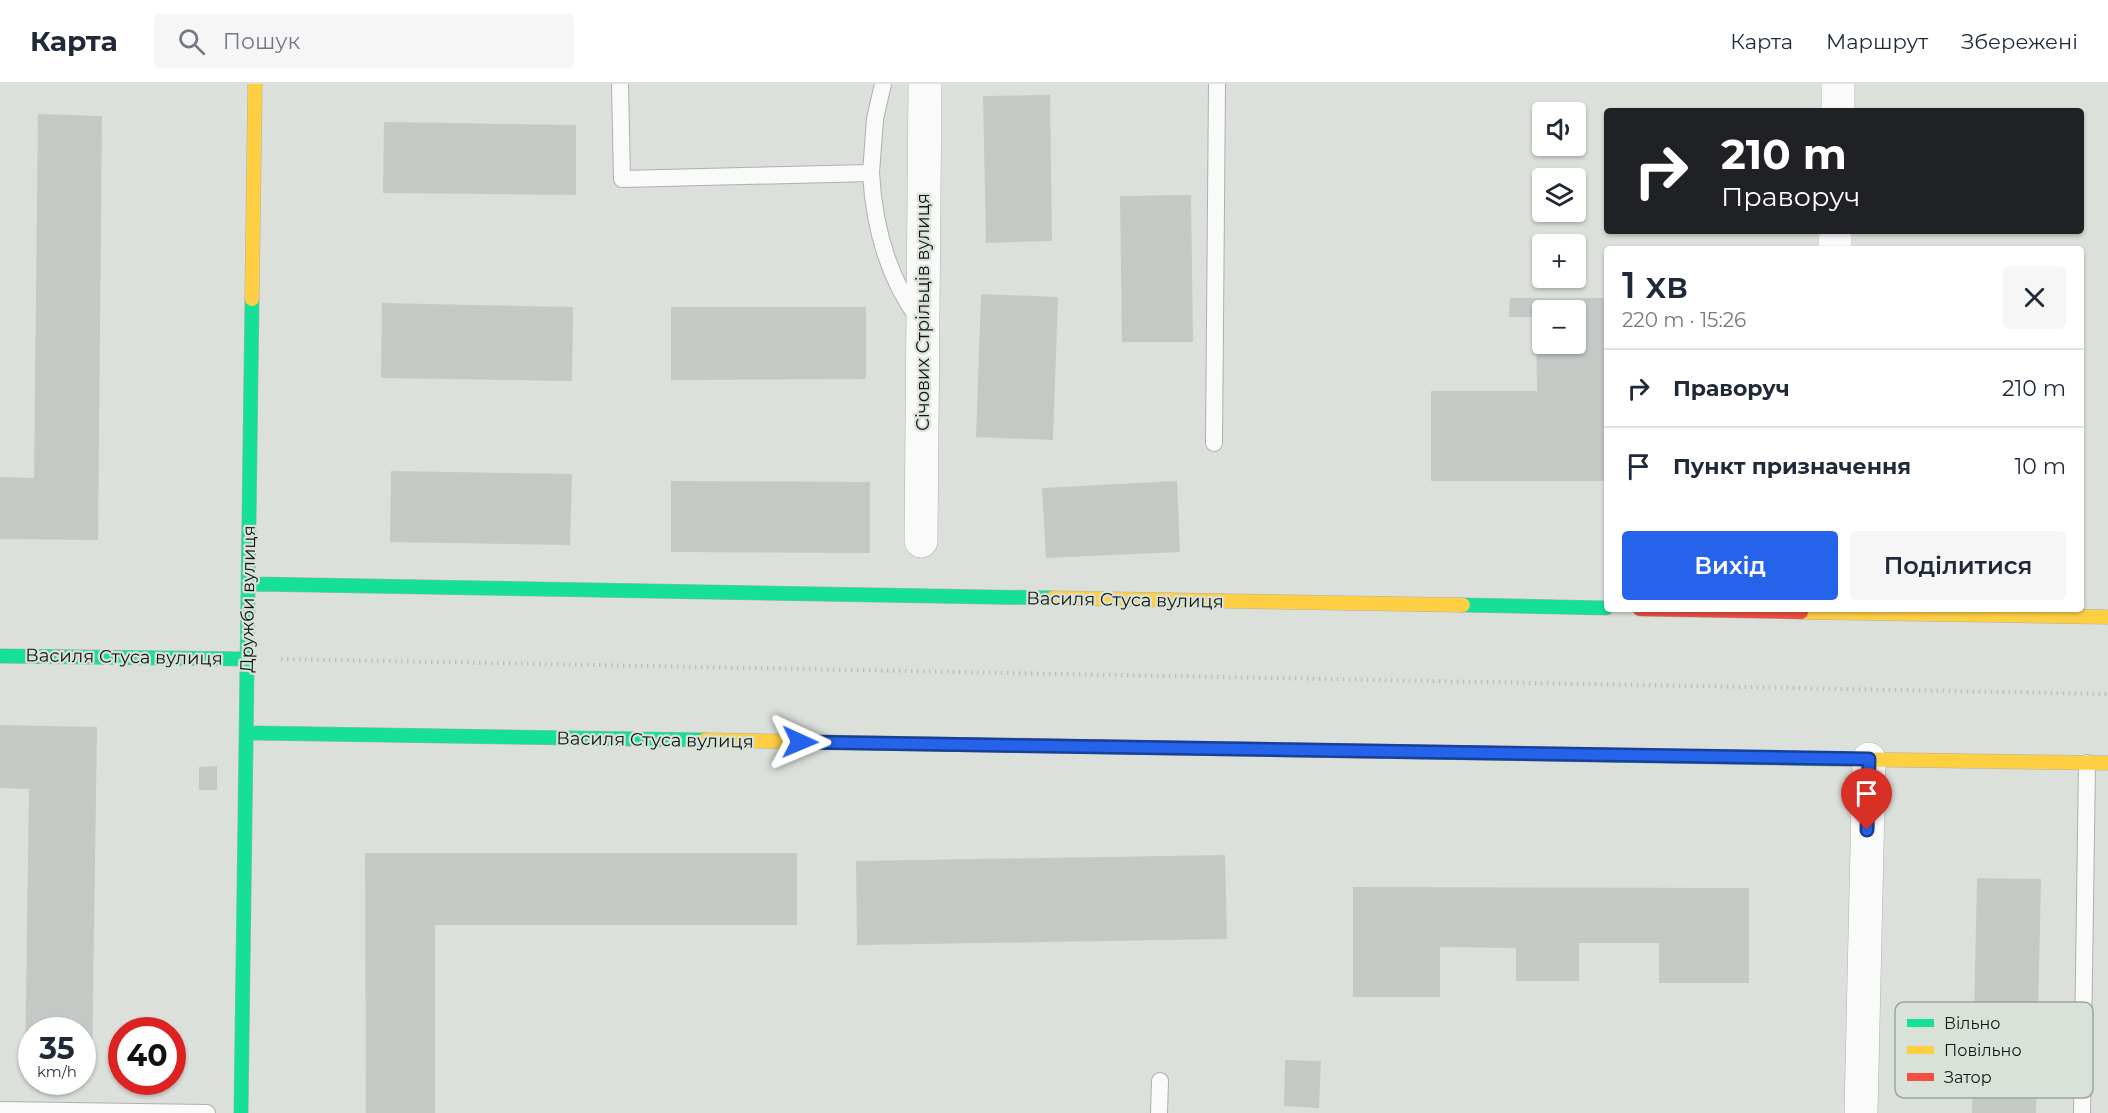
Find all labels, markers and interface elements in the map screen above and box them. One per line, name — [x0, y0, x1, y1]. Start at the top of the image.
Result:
search box — [154, 14, 574, 68]
text: Карта — [30, 24, 118, 58]
icon: search — [175, 25, 208, 58]
text: Пошук — [223, 28, 300, 55]
text: Карта — [1730, 29, 1793, 54]
text: Маршрут — [1826, 29, 1928, 54]
text: Збережені — [1961, 29, 2078, 54]
map controls — [1532, 102, 1586, 354]
button: sound — [1532, 102, 1586, 156]
text: 210 m — [1721, 128, 1847, 180]
icon: right — [1622, 132, 1700, 210]
button: layers — [1532, 168, 1586, 222]
text: Праворуч — [1721, 180, 1860, 213]
street label: Січових Стрільців вулиця — [912, 193, 934, 431]
button: + — [1532, 234, 1586, 288]
text: 1 хв — [1622, 263, 1688, 307]
button: close — [2003, 266, 2066, 329]
button: − — [1532, 300, 1586, 354]
text: 220 m · 15:26 — [1622, 308, 1746, 332]
icon: right — [1622, 372, 1655, 405]
text: Праворуч — [1673, 375, 1790, 402]
text: 210 m — [2002, 375, 2066, 402]
icon: arrive — [1622, 450, 1655, 483]
text: Пункт призначення — [1673, 453, 1911, 480]
text: 10 m — [2014, 453, 2066, 480]
street label: Дружби вулиця — [236, 525, 260, 673]
button: Вихід — [1622, 531, 1838, 600]
button: Поділитися — [1850, 531, 2066, 600]
street label: Василя Стуса вулиця — [1026, 587, 1224, 613]
street label: Василя Стуса вулиця — [25, 644, 223, 670]
position arrow — [768, 710, 832, 774]
street label: Василя Стуса вулиця — [556, 727, 754, 753]
pin — [1841, 768, 1892, 830]
icon: arrive — [1850, 777, 1883, 810]
legend — [1895, 1002, 2093, 1098]
text: Вільно — [1944, 1014, 2000, 1033]
speed limit sign: 40 — [108, 1017, 186, 1095]
text: 35 — [39, 1030, 75, 1067]
text: Повільно — [1944, 1041, 2022, 1060]
text: km/h — [37, 1062, 77, 1081]
text: Затор — [1944, 1068, 1992, 1087]

